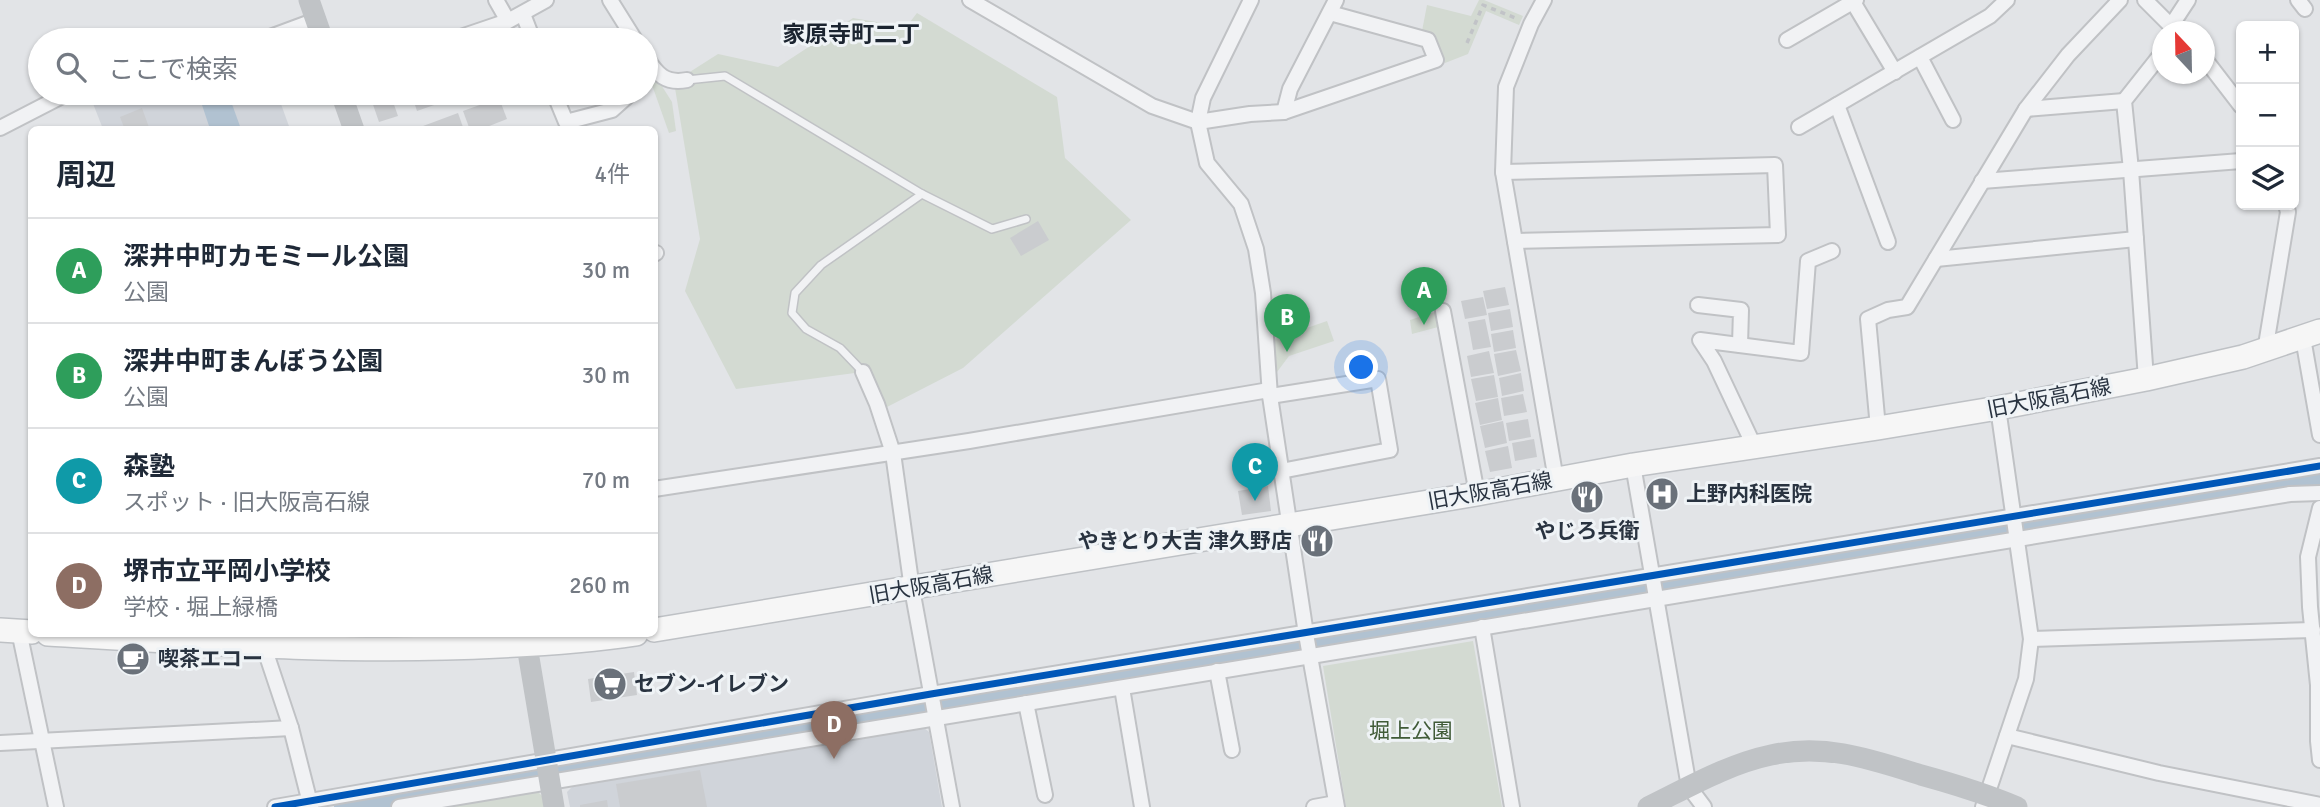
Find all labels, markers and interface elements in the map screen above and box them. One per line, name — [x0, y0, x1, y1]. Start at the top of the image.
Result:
district label: 家原寺町二丁 — [782, 20, 920, 49]
north arrow — [2152, 21, 2215, 84]
map controls — [2236, 21, 2299, 210]
button: + — [2236, 21, 2299, 84]
search box — [28, 28, 658, 105]
icon: search — [52, 48, 90, 86]
text: ここで検索 — [108, 54, 238, 86]
button: − — [2236, 84, 2299, 147]
button: layers — [2236, 147, 2299, 210]
text: 周辺 — [56, 157, 116, 194]
text: 4件 — [595, 160, 630, 189]
text: 深井中町カモミール公園 — [123, 241, 409, 273]
text: A — [72, 256, 86, 285]
text: 30 m — [582, 256, 630, 285]
pin: A — [1401, 267, 1447, 325]
text: 公園 — [123, 278, 169, 307]
pin: B — [1264, 294, 1310, 352]
text: 深井中町まんぼう公園 — [123, 346, 383, 378]
your location — [1344, 350, 1378, 384]
text: B — [72, 361, 86, 390]
text: 30 m — [582, 361, 630, 390]
street label: 旧大阪高石線 — [1985, 373, 2113, 423]
text: 公園 — [123, 383, 169, 412]
pin: C — [1232, 443, 1278, 501]
text: 森塾 — [123, 451, 175, 483]
text: C — [72, 466, 86, 495]
text: 70 m — [582, 466, 630, 495]
street label: 旧大阪高石線 — [1426, 467, 1554, 515]
hospital icon: 上野内科医院 — [1643, 475, 1681, 513]
restaurant icon: やじろ兵衛 — [1568, 478, 1606, 516]
place label: 上野内科医院 — [1686, 481, 1812, 507]
text: スポット · 旧大阪高石線 — [123, 488, 370, 517]
place label: やじろ兵衛 — [1535, 518, 1640, 544]
restaurant icon: やきとり大吉 津久野店 — [1298, 522, 1336, 560]
place label: やきとり大吉 津久野店 — [1077, 528, 1292, 554]
text: 堺市立平岡小学校 — [123, 556, 331, 588]
street label: 旧大阪高石線 — [867, 561, 995, 609]
text: D — [71, 571, 87, 600]
text: 260 m — [569, 571, 630, 600]
text: 学校 · 堀上緑橋 — [123, 593, 278, 622]
cafe icon: 喫茶エコー — [114, 640, 152, 678]
place label: 喫茶エコー — [158, 646, 263, 672]
supermarket icon: セブン-イレブン — [591, 665, 629, 703]
place label: セブン-イレブン — [634, 671, 789, 697]
pin: D — [811, 701, 857, 759]
park label: 堀上公園 — [1369, 718, 1453, 744]

